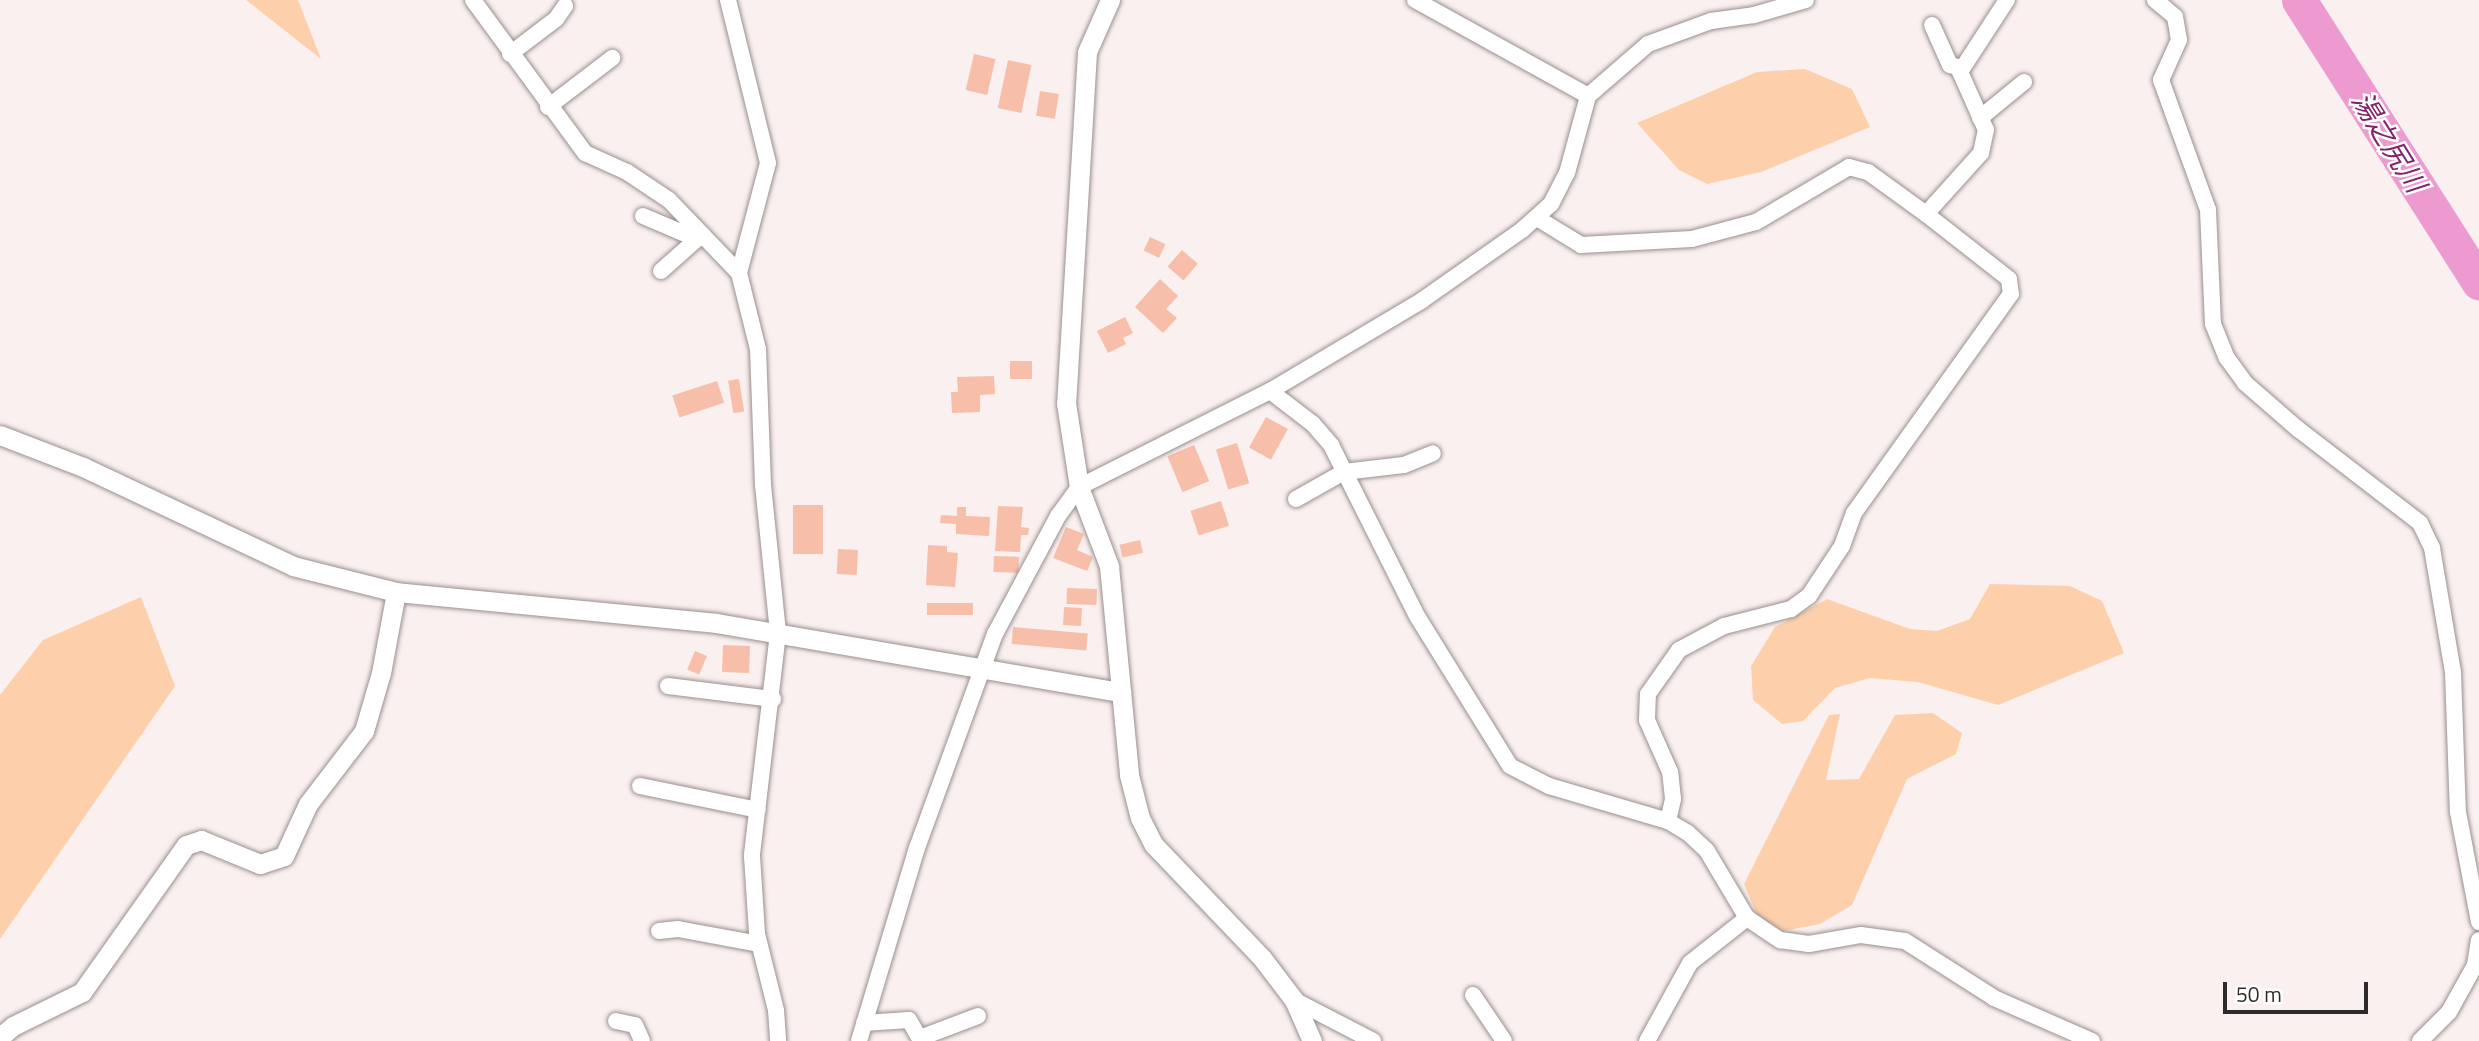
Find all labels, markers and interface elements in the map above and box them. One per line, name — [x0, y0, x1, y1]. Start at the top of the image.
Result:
water label: 湯之尻川 — [2345, 86, 2433, 198]
scale bar — [2227, 968, 2372, 1012]
text: 50 m — [2236, 978, 2282, 1010]

